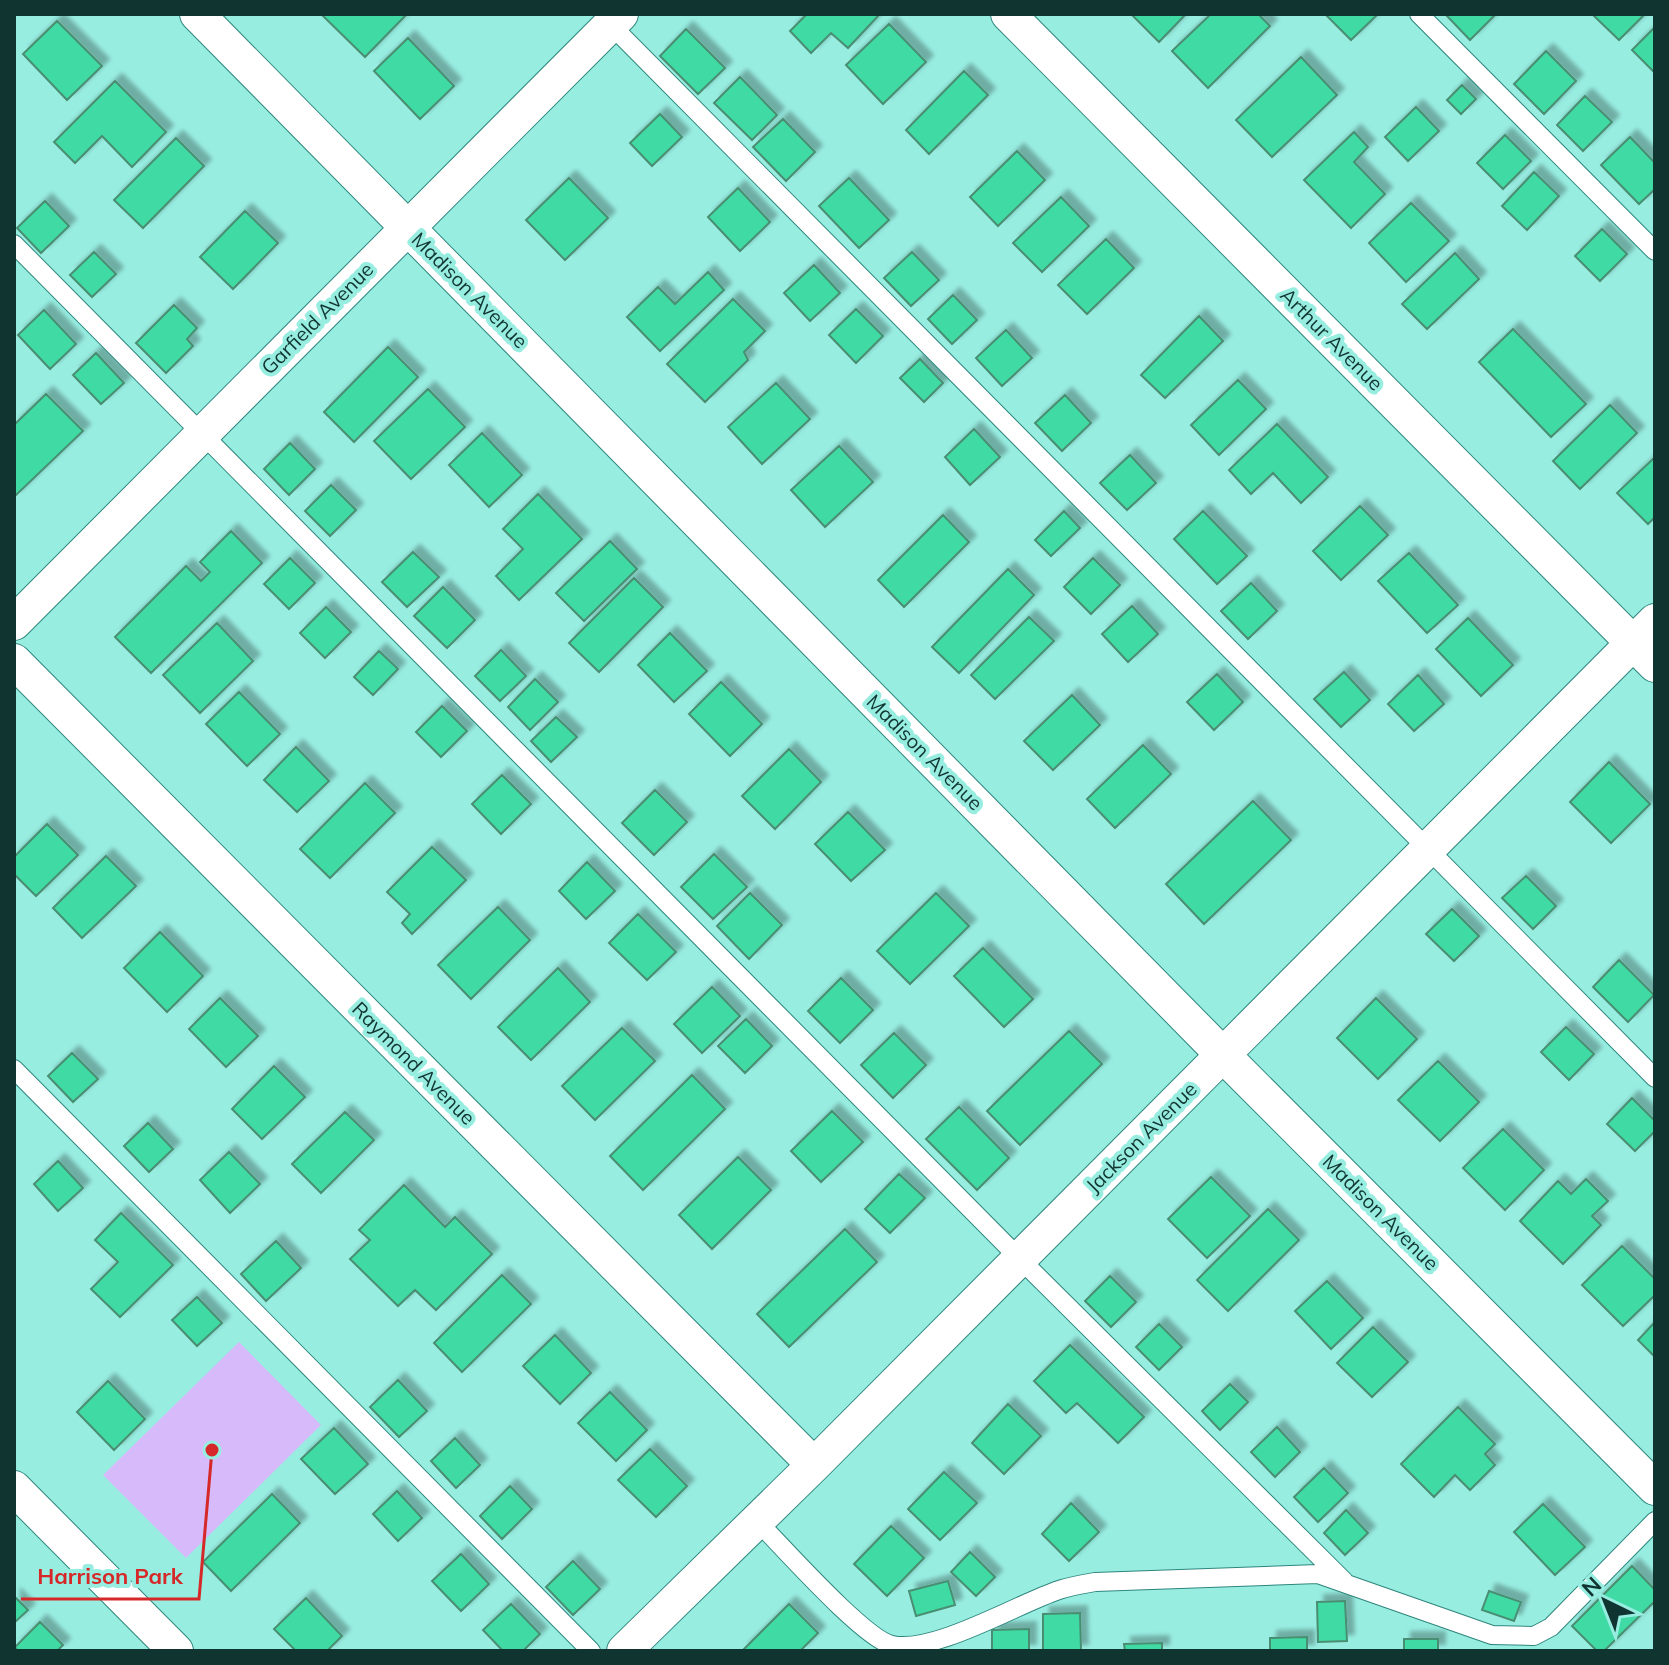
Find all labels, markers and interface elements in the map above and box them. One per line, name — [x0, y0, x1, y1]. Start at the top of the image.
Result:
street label: Madison Avenue — [407, 227, 533, 353]
street label: Garfield Avenue — [256, 257, 378, 379]
street label: Arthur Avenue — [1275, 282, 1389, 396]
street label: Madison Avenue — [862, 689, 988, 815]
street label: Raymond Avenue — [347, 996, 481, 1130]
street label: Jackson Avenue — [1080, 1076, 1202, 1198]
street label: Madison Avenue — [1318, 1149, 1444, 1275]
callout: Harrison Park — [21, 1553, 199, 1599]
north arrow — [1565, 1561, 1645, 1641]
text: Harrison Park — [37, 1562, 184, 1590]
text: N — [1576, 1570, 1607, 1602]

